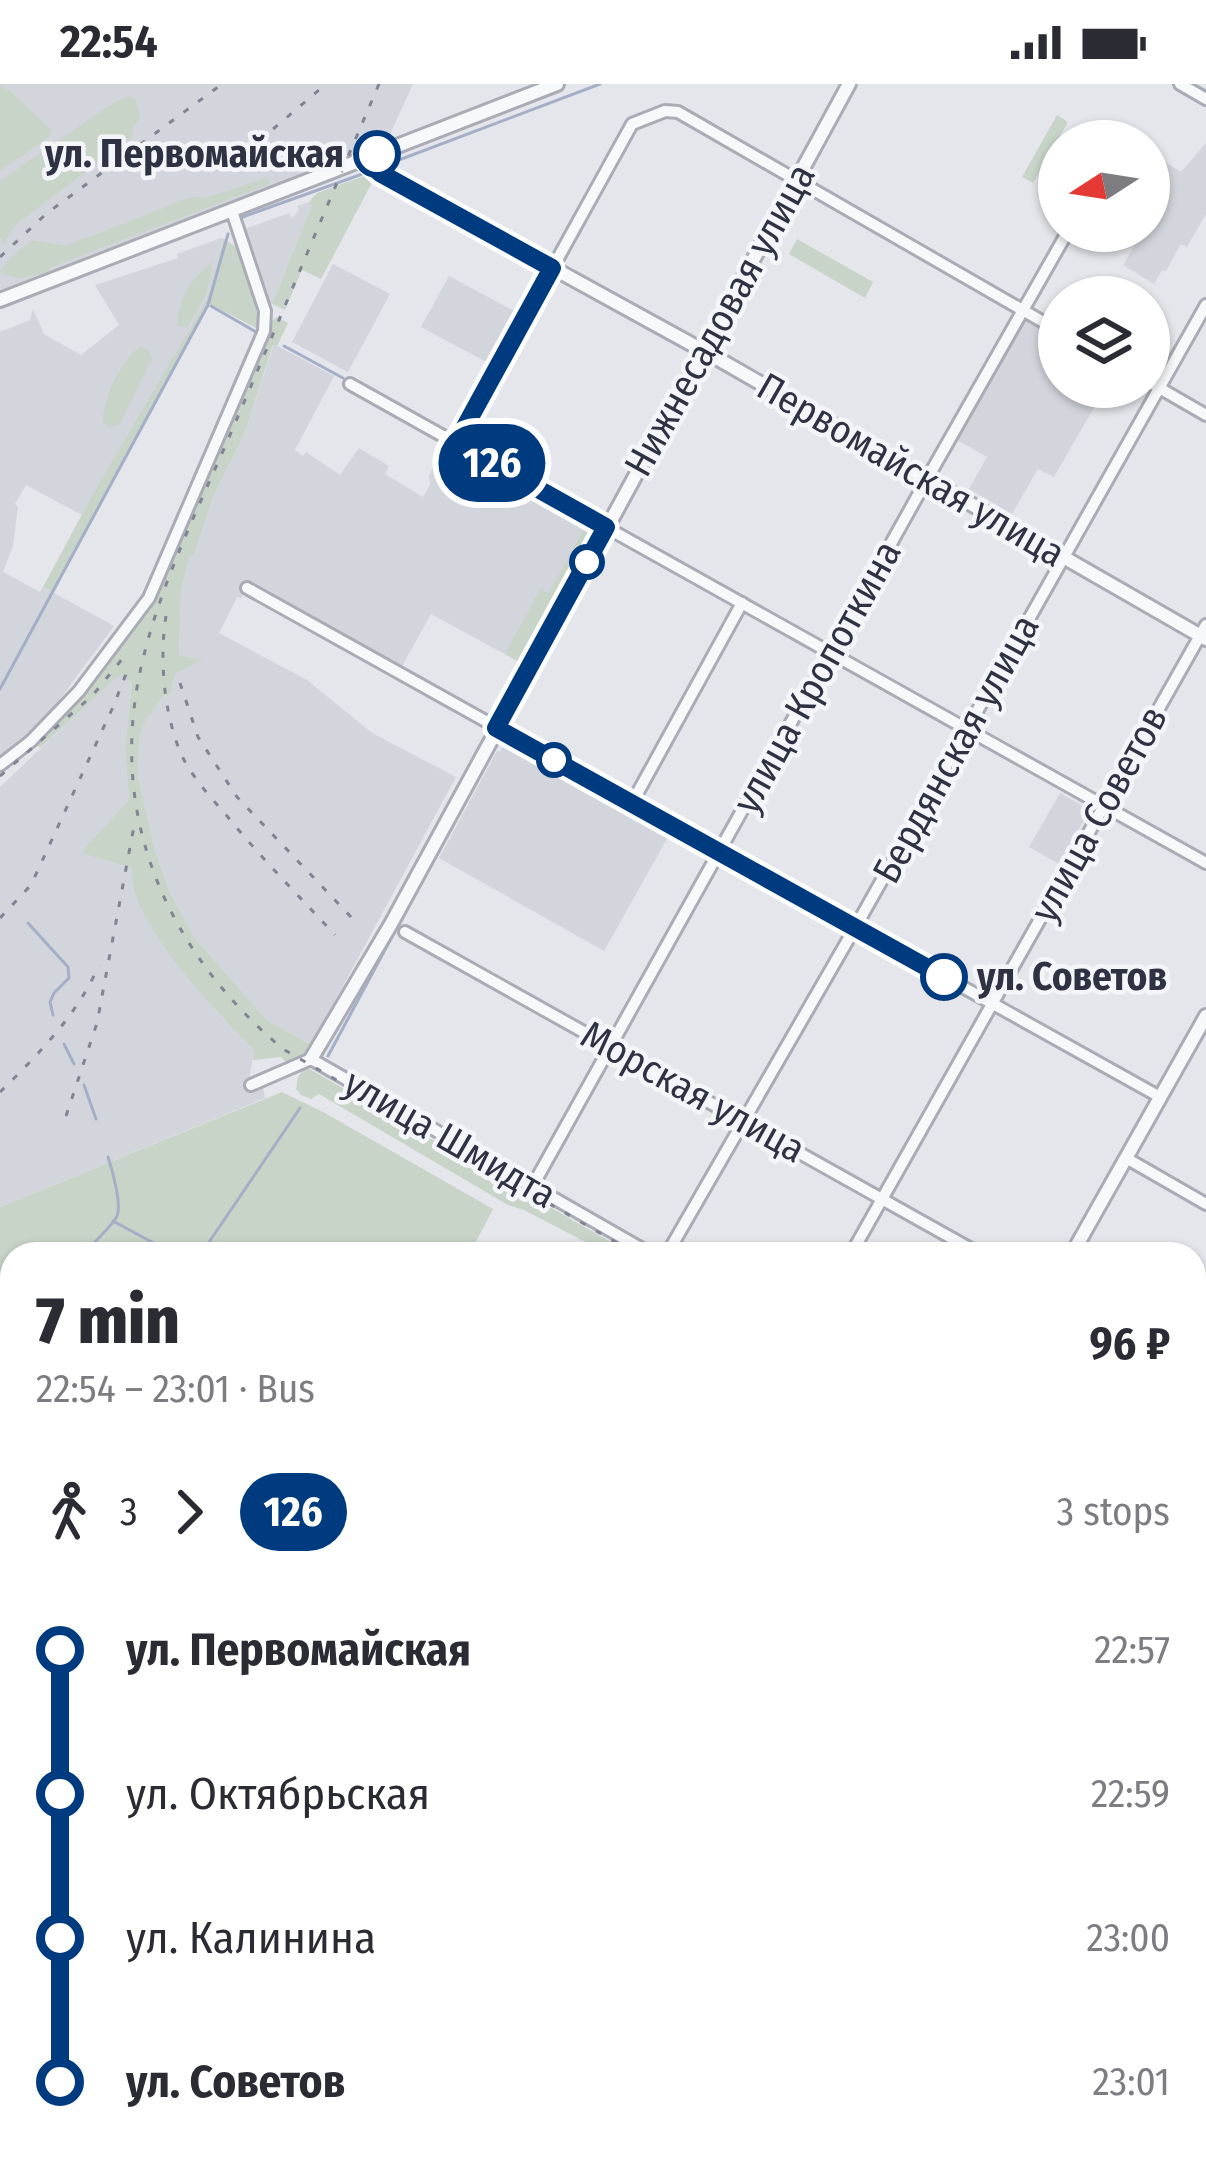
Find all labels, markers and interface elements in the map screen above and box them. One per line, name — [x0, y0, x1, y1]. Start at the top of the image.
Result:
text: 22:54 — [60, 15, 158, 69]
north arrow — [1038, 120, 1170, 252]
map controls — [1038, 120, 1170, 408]
place label: ул. Первомайская — [44, 131, 344, 177]
marker: ул. Первомайская — [355, 132, 399, 176]
street label: Нижнесадовая улица — [615, 156, 825, 484]
button: layers — [1038, 276, 1170, 408]
street label: Первомайская улица — [749, 363, 1073, 577]
line badge: 126 — [423, 424, 561, 502]
text: 126 — [462, 438, 522, 488]
street label: улица Кропоткина — [723, 533, 911, 821]
unlabelled marker — [571, 546, 603, 578]
street label: Бердянская улица — [863, 607, 1049, 891]
street label: улица Советов — [1021, 698, 1177, 930]
unlabelled marker — [538, 744, 570, 776]
place label: ул. Советов — [976, 954, 1167, 1000]
marker: ул. Советов — [922, 955, 966, 999]
street label: Морская улица — [573, 1012, 813, 1172]
street label: улица Шмидта — [336, 1060, 564, 1218]
text: 7 min — [36, 1281, 180, 1360]
text: 96 ₽ — [1089, 1317, 1170, 1371]
text: 22:54 – 23:01 · Bus — [36, 1366, 315, 1412]
icon: walk — [36, 1479, 102, 1545]
icon: forward — [156, 1479, 222, 1545]
text: 126 — [264, 1487, 323, 1537]
text: 3 — [120, 1489, 138, 1535]
text: 3 stops — [1057, 1489, 1170, 1535]
text: ул. Первомайская — [126, 1623, 471, 1677]
text: 22:57 — [1094, 1627, 1170, 1673]
text: ул. Октябрьская — [126, 1767, 430, 1821]
text: 22:59 — [1091, 1771, 1170, 1817]
text: ул. Калинина — [126, 1911, 376, 1965]
text: 23:00 — [1086, 1915, 1170, 1961]
text: ул. Советов — [126, 2055, 345, 2109]
text: 23:01 — [1092, 2059, 1170, 2105]

